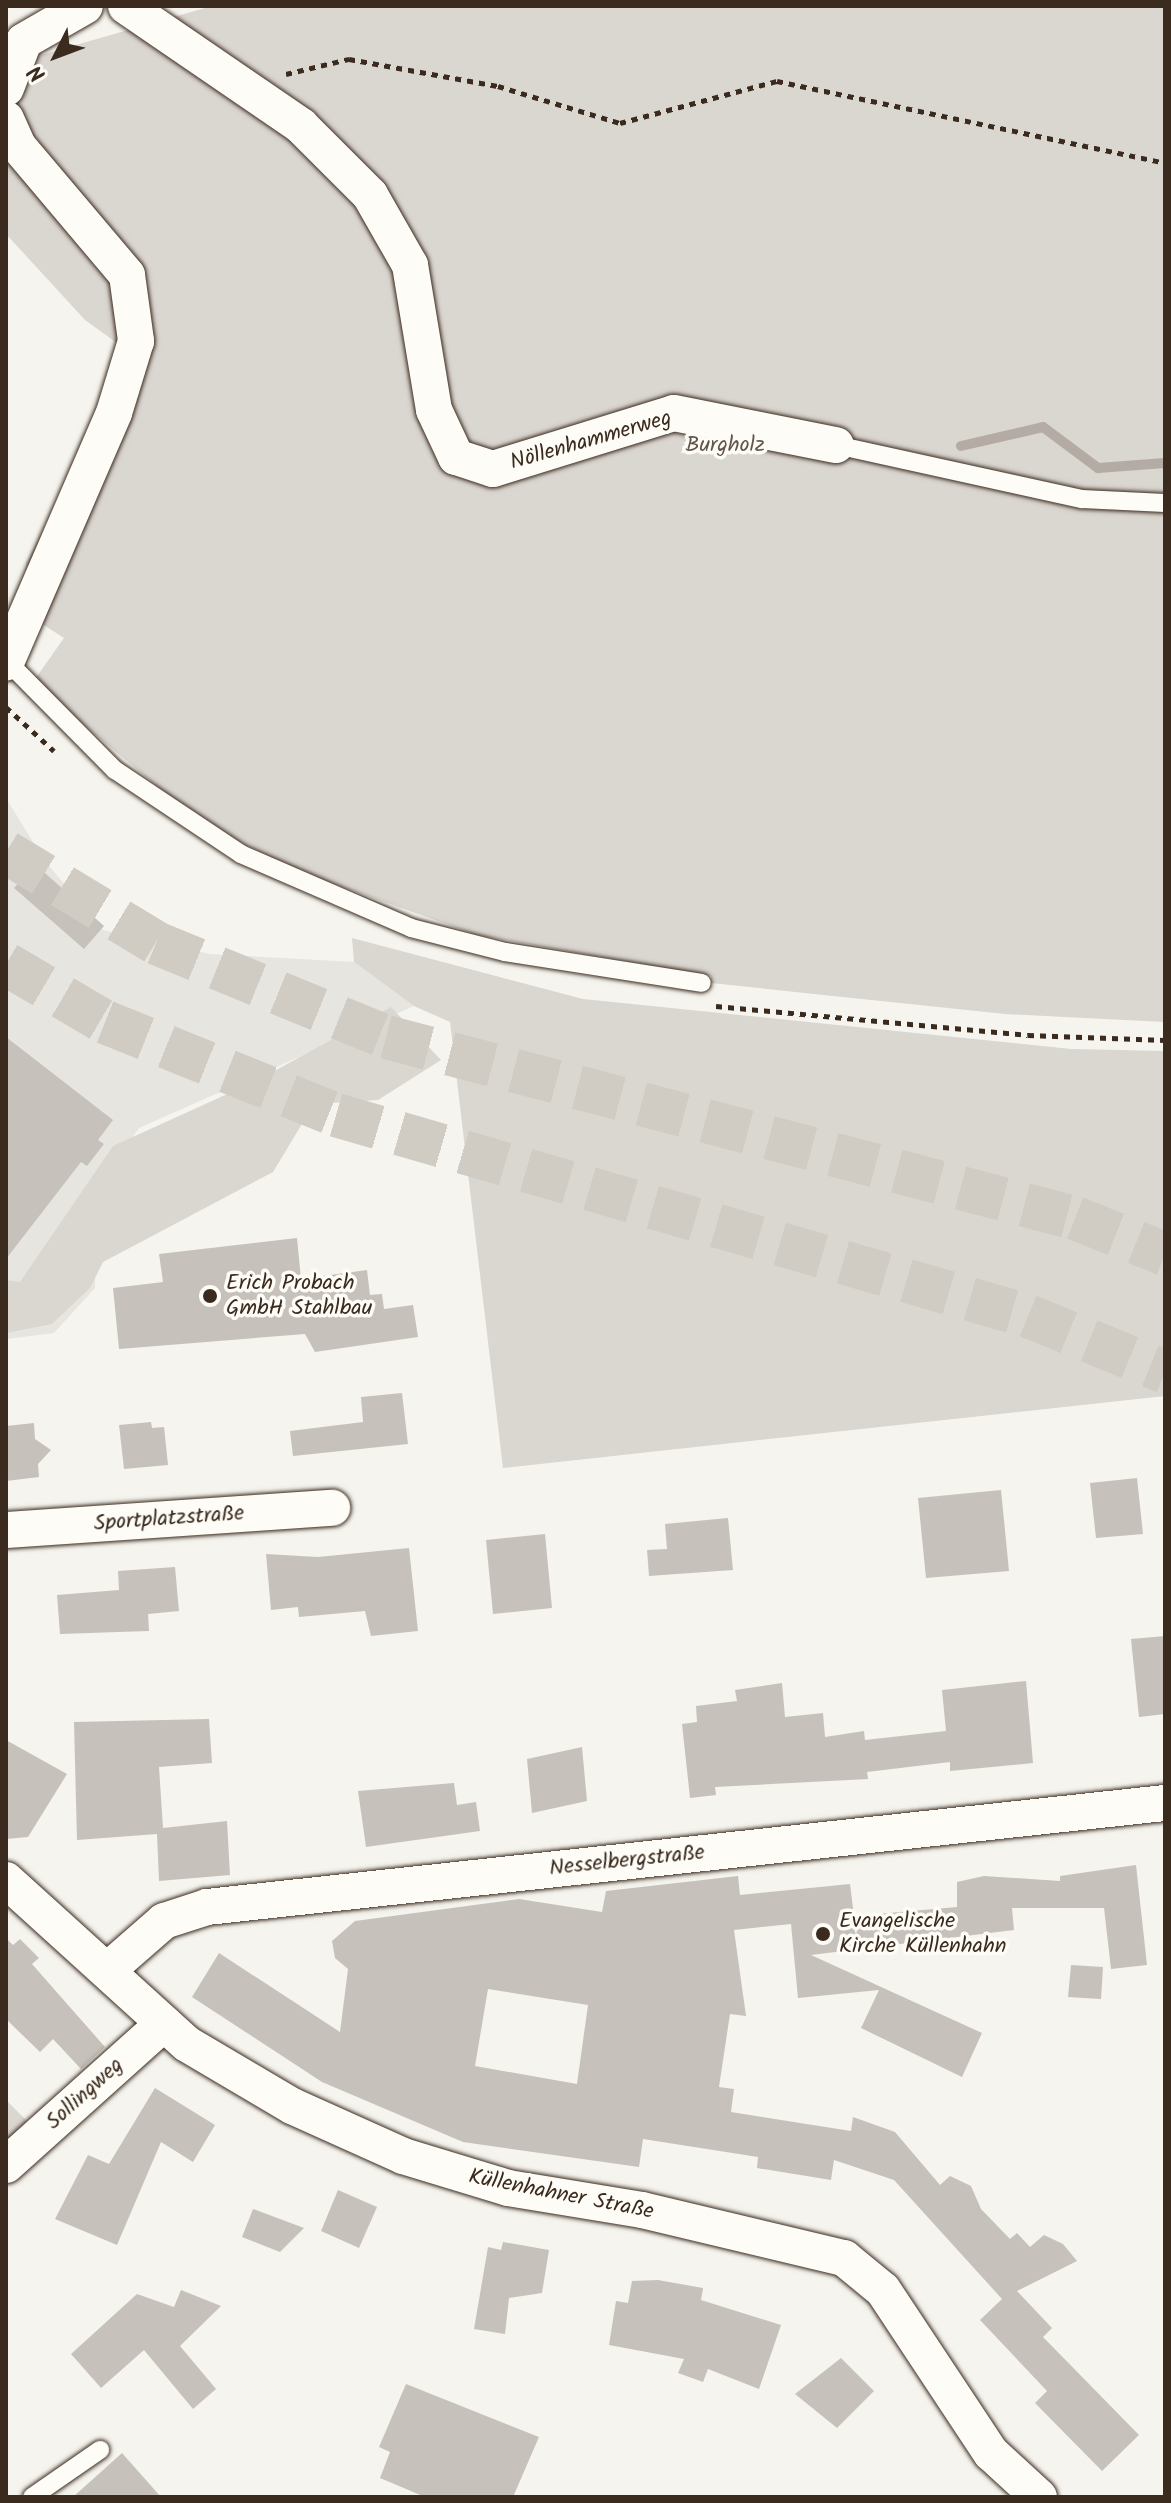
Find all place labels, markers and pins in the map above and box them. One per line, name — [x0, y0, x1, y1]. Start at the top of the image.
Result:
place label: Erich Probach GmbH Stahlbau — [226, 1270, 372, 1322]
marker: Erich Probach GmbH Stahlbau — [201, 1287, 219, 1305]
place label: Evangelische Kirche Küllenhahn — [839, 1908, 1006, 1960]
marker: Evangelische Kirche Küllenhahn — [814, 1925, 832, 1943]

